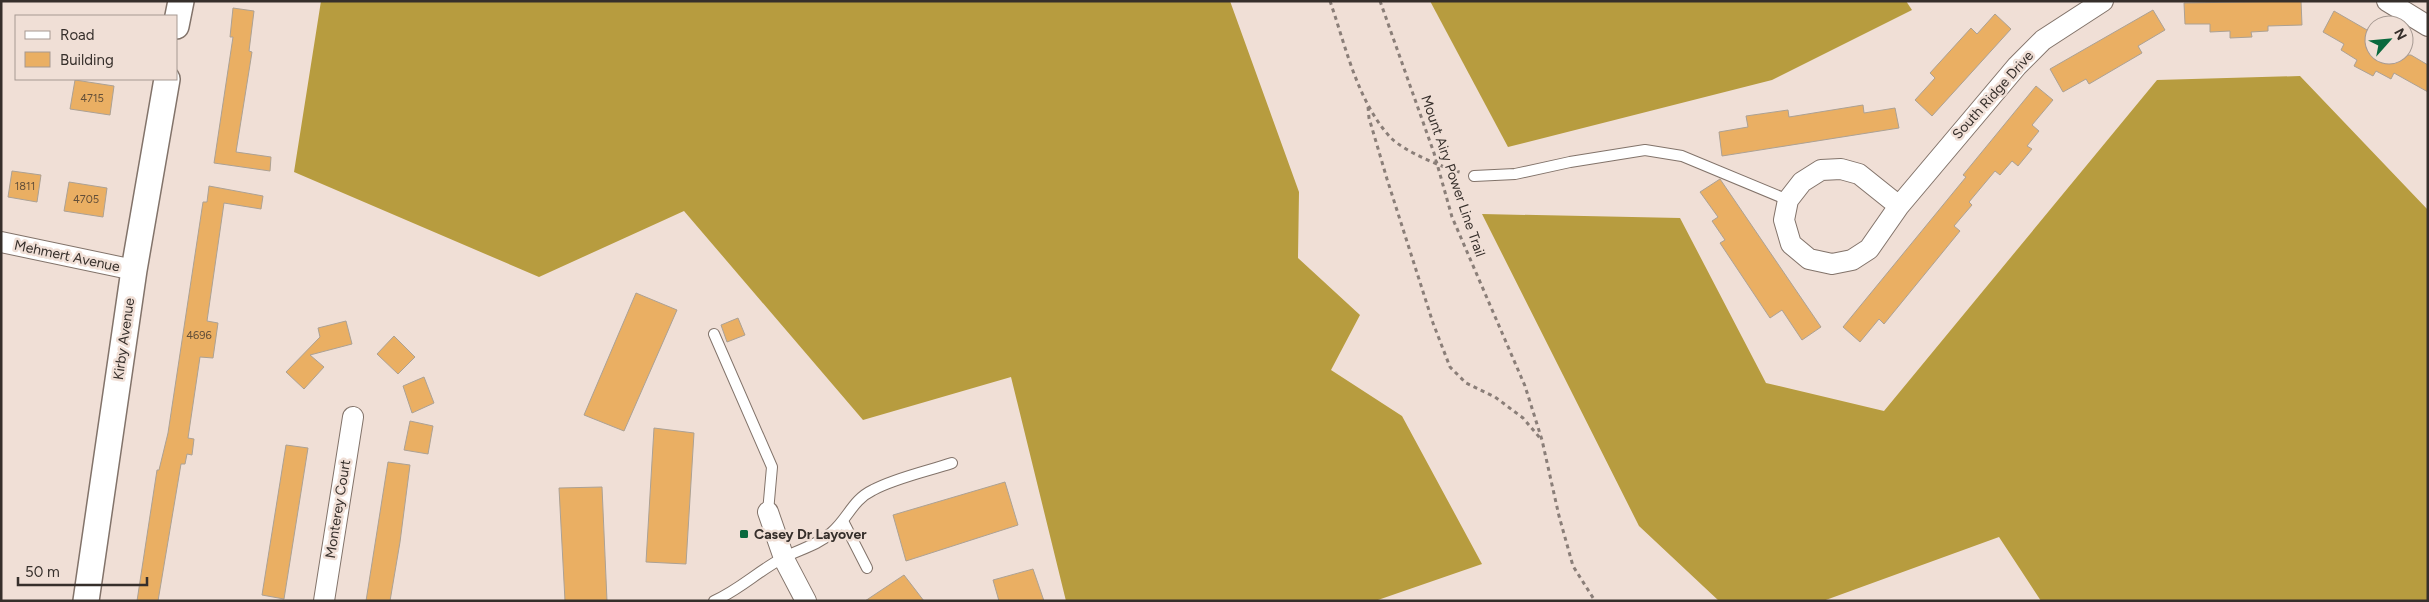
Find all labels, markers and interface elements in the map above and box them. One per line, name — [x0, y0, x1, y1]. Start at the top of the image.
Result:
legend — [15, 15, 178, 80]
north arrow — [2364, 15, 2414, 65]
text: Road — [60, 26, 95, 44]
text: N — [2390, 26, 2410, 43]
street label: South Ridge Drive — [1949, 47, 2037, 143]
text: Building — [60, 51, 114, 69]
house number: 4715 — [80, 92, 104, 105]
street label: Mount Airy Power Line Trail — [1417, 93, 1489, 259]
house number: 1811 — [15, 180, 35, 193]
house number: 4705 — [73, 193, 99, 206]
street label: Mehmert Avenue — [13, 236, 122, 276]
street label: Kirby Avenue — [110, 297, 138, 381]
house number: 4696 — [186, 329, 212, 342]
street label: Monterey Court — [322, 458, 354, 560]
place label: Casey Dr Layover — [754, 526, 867, 543]
marker: Casey Dr Layover — [738, 528, 750, 540]
scale bar — [18, 554, 146, 586]
text: 50 m — [25, 563, 60, 581]

